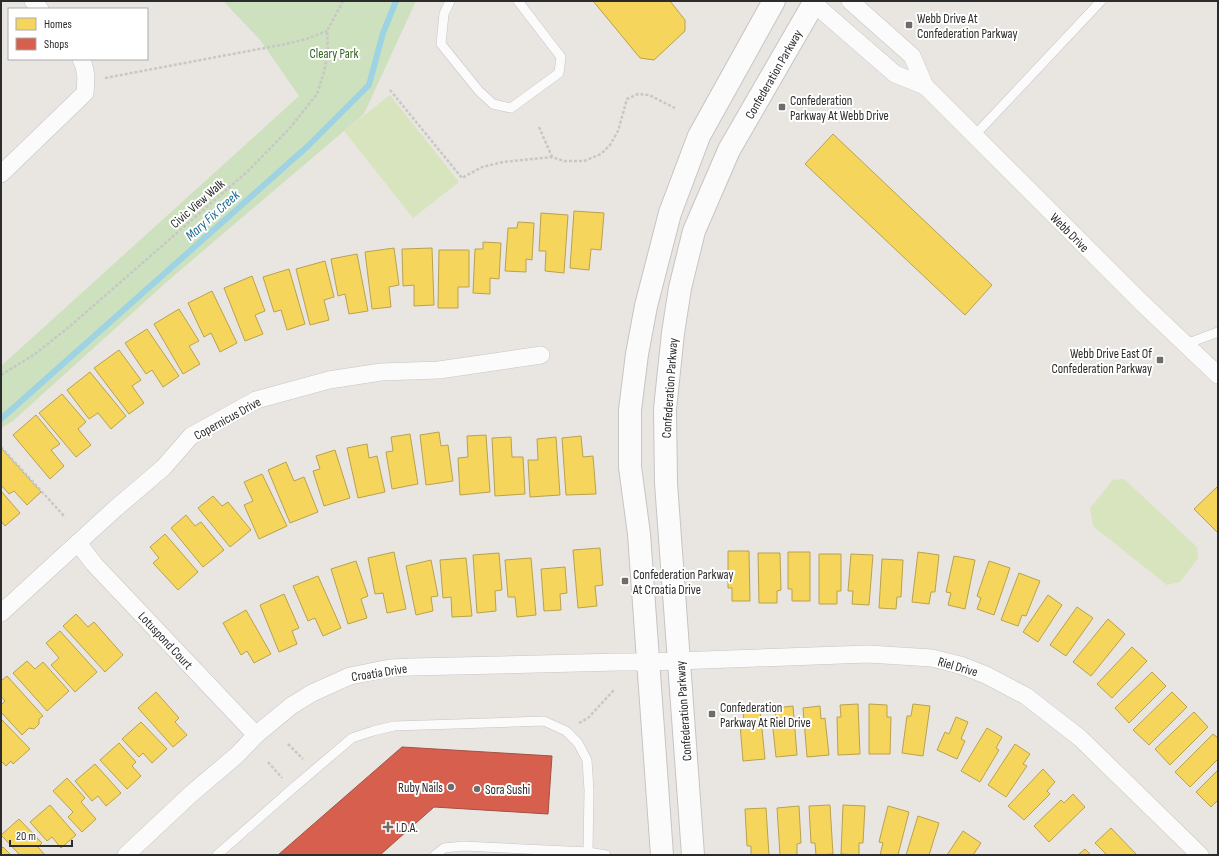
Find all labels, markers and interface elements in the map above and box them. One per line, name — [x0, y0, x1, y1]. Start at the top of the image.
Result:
legend — [8, 8, 148, 60]
place label: Webb Drive At Confederation Parkway — [917, 11, 1018, 42]
text: Homes — [44, 17, 72, 32]
marker: Webb Drive At Confederation Parkway — [904, 20, 914, 30]
street label: Confederation Parkway — [742, 27, 806, 122]
text: Shops — [44, 37, 69, 52]
park label: Cleary Park — [310, 46, 358, 62]
place label: Confederation Parkway At Webb Drive — [790, 93, 889, 124]
marker: Confederation Parkway At Webb Drive — [777, 102, 787, 112]
street label: Civic View Walk — [167, 176, 228, 232]
water label: Mary Fix Creek — [182, 186, 244, 244]
street label: Webb Drive — [1046, 210, 1092, 256]
street label: Confederation Parkway — [659, 337, 681, 439]
place label: Webb Drive East Of Confederation Parkway — [1051, 346, 1152, 377]
marker: Webb Drive East Of Confederation Parkway — [1155, 355, 1165, 365]
street label: Copernicus Drive — [191, 394, 264, 444]
place label: Confederation Parkway At Croatia Drive — [632, 567, 734, 598]
marker: Confederation Parkway At Croatia Drive — [620, 576, 630, 586]
street label: Lotuspond Court — [135, 609, 196, 673]
street label: Riel Drive — [936, 654, 980, 680]
street label: Confederation Parkway — [673, 660, 695, 762]
street label: Croatia Drive — [350, 661, 408, 685]
place label: Confederation Parkway At Riel Drive — [720, 700, 811, 731]
marker: Confederation Parkway At Riel Drive — [707, 709, 717, 719]
place label: Ruby Nails — [398, 780, 443, 796]
marker: Ruby Nails — [446, 782, 456, 792]
place label: Sora Sushi — [485, 782, 530, 798]
marker: Sora Sushi — [472, 784, 482, 794]
place label: I.D.A. — [396, 820, 418, 836]
scale bar — [10, 822, 72, 848]
marker: I.D.A. — [383, 822, 393, 832]
text: 20 m — [16, 829, 36, 844]

